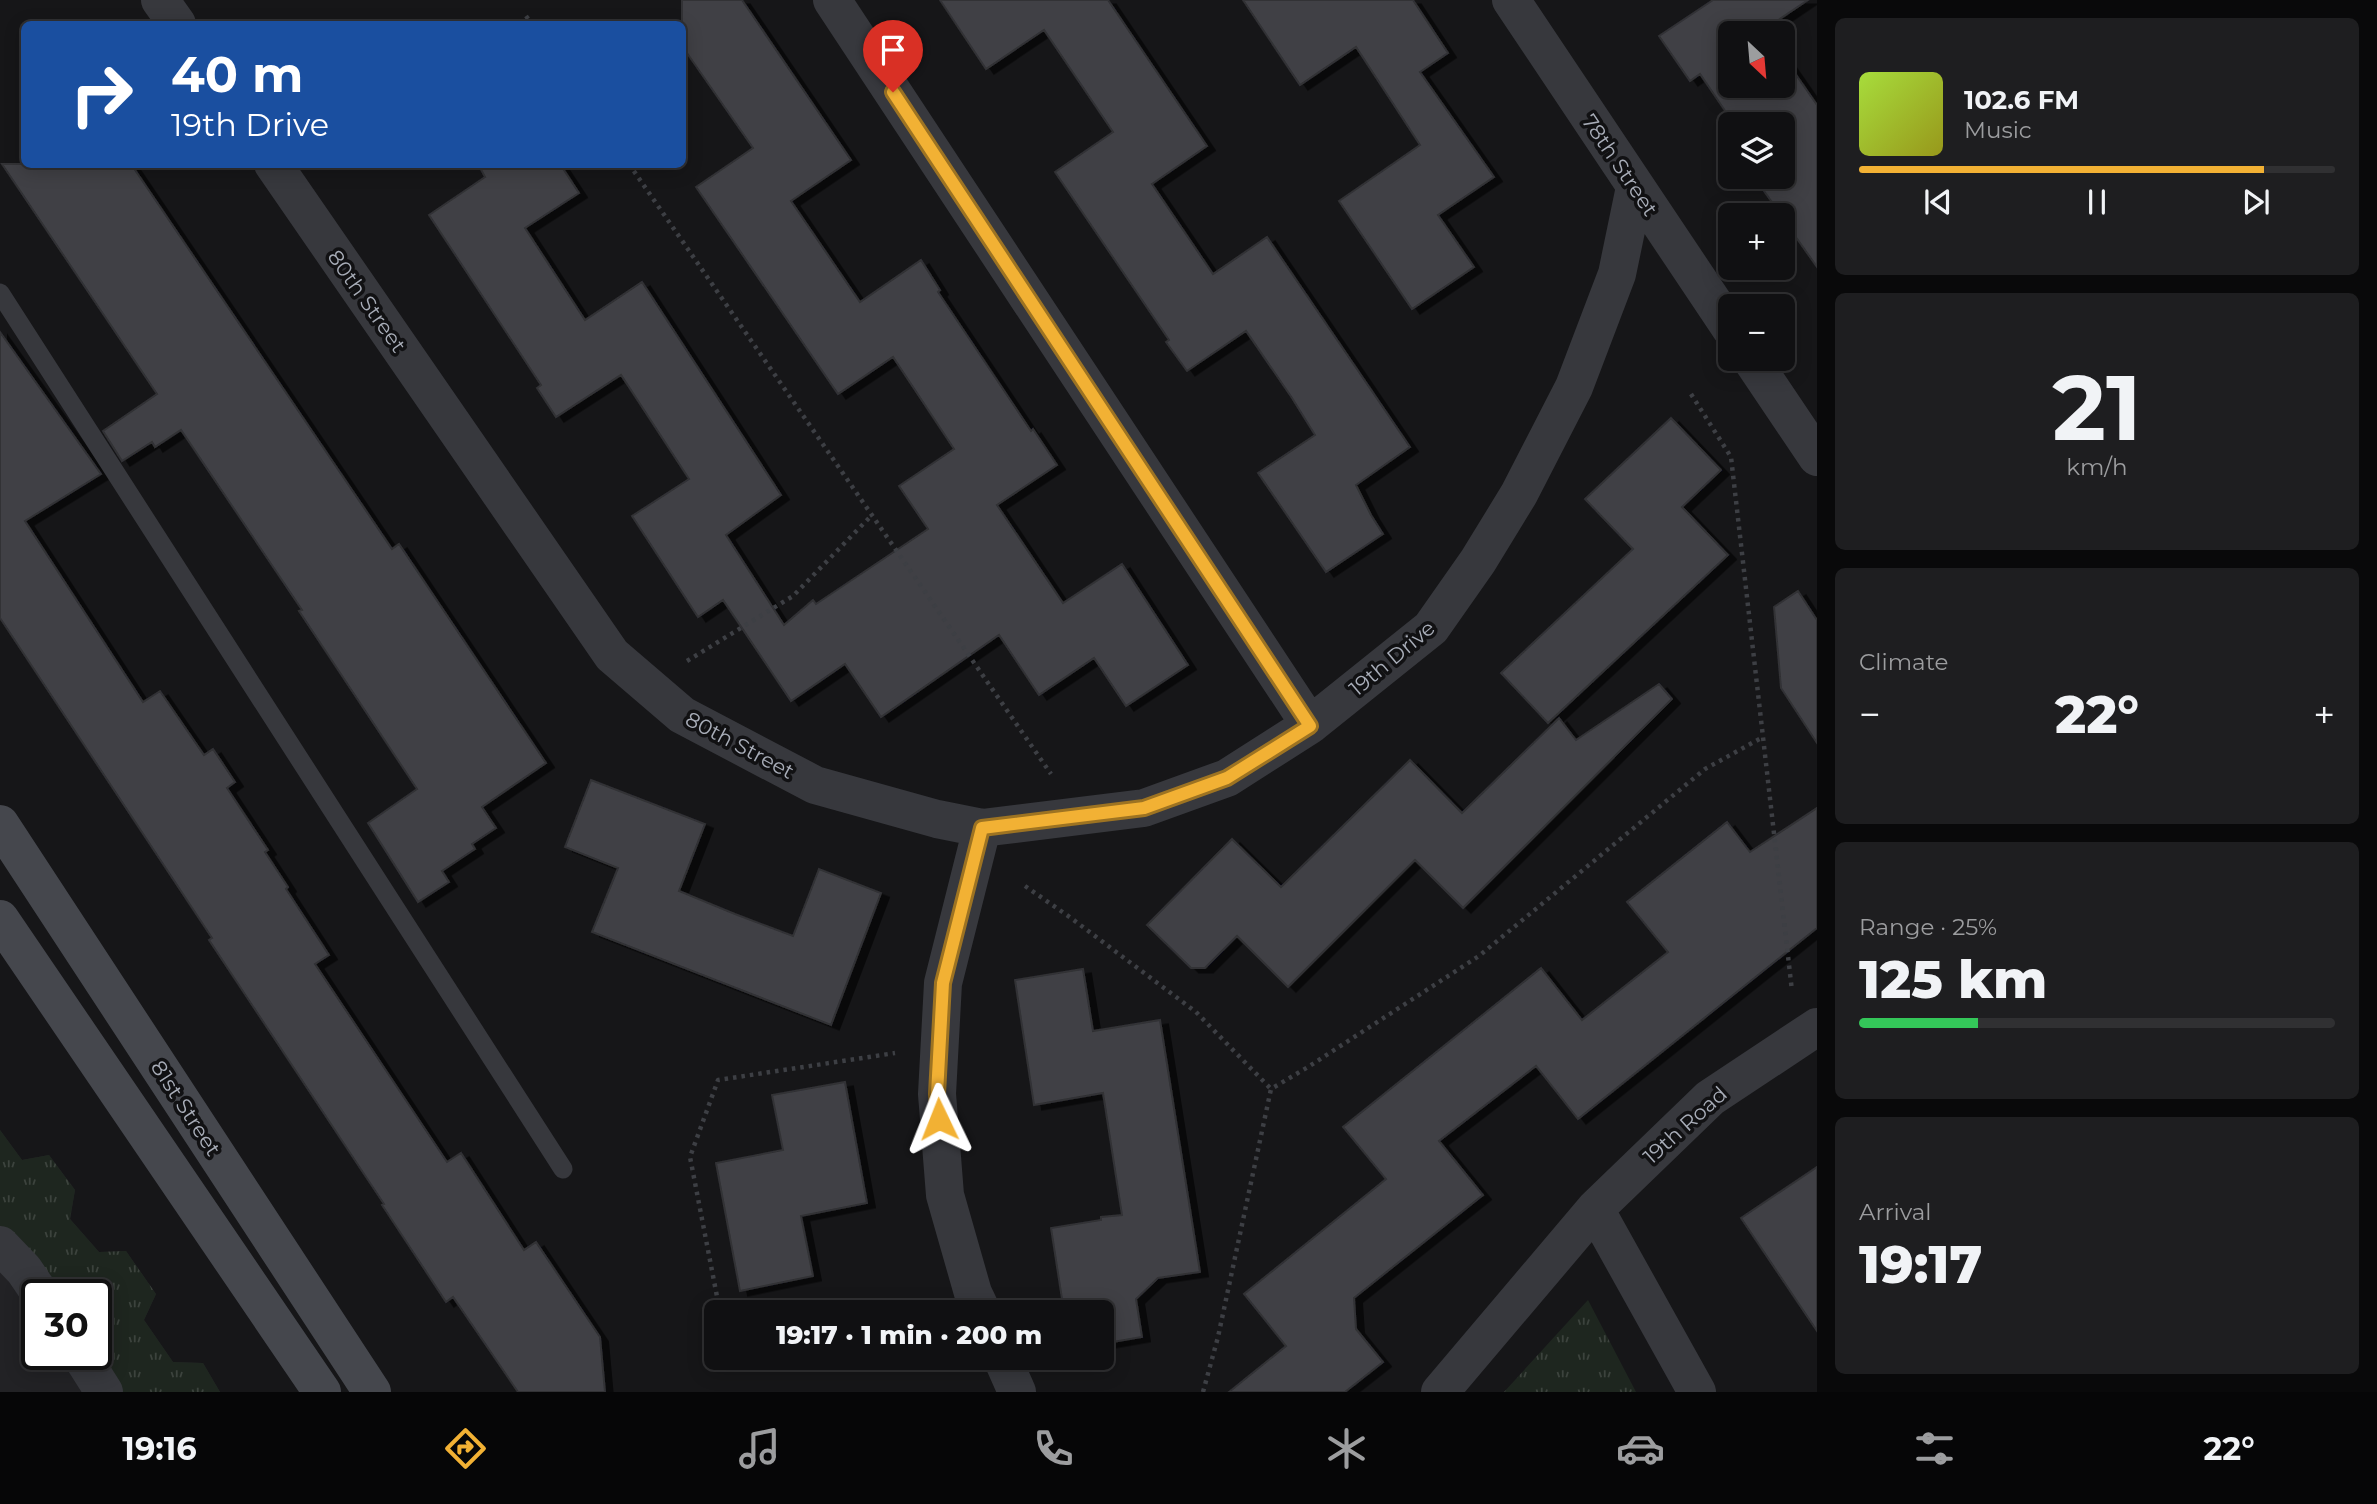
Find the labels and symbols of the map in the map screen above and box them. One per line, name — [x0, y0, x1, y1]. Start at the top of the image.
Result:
pin — [863, 20, 923, 92]
north arrow — [1718, 21, 1796, 98]
street label: 78th Street — [1577, 109, 1663, 221]
street label: 80th Street — [323, 245, 411, 357]
street label: 19th Drive — [1344, 615, 1440, 701]
street label: 80th Street — [681, 706, 799, 784]
street label: 81st Street — [146, 1056, 226, 1160]
street label: 19th Road — [1638, 1081, 1732, 1169]
position arrow — [902, 1082, 976, 1156]
speed limit sign: 30 — [21, 1279, 112, 1370]

